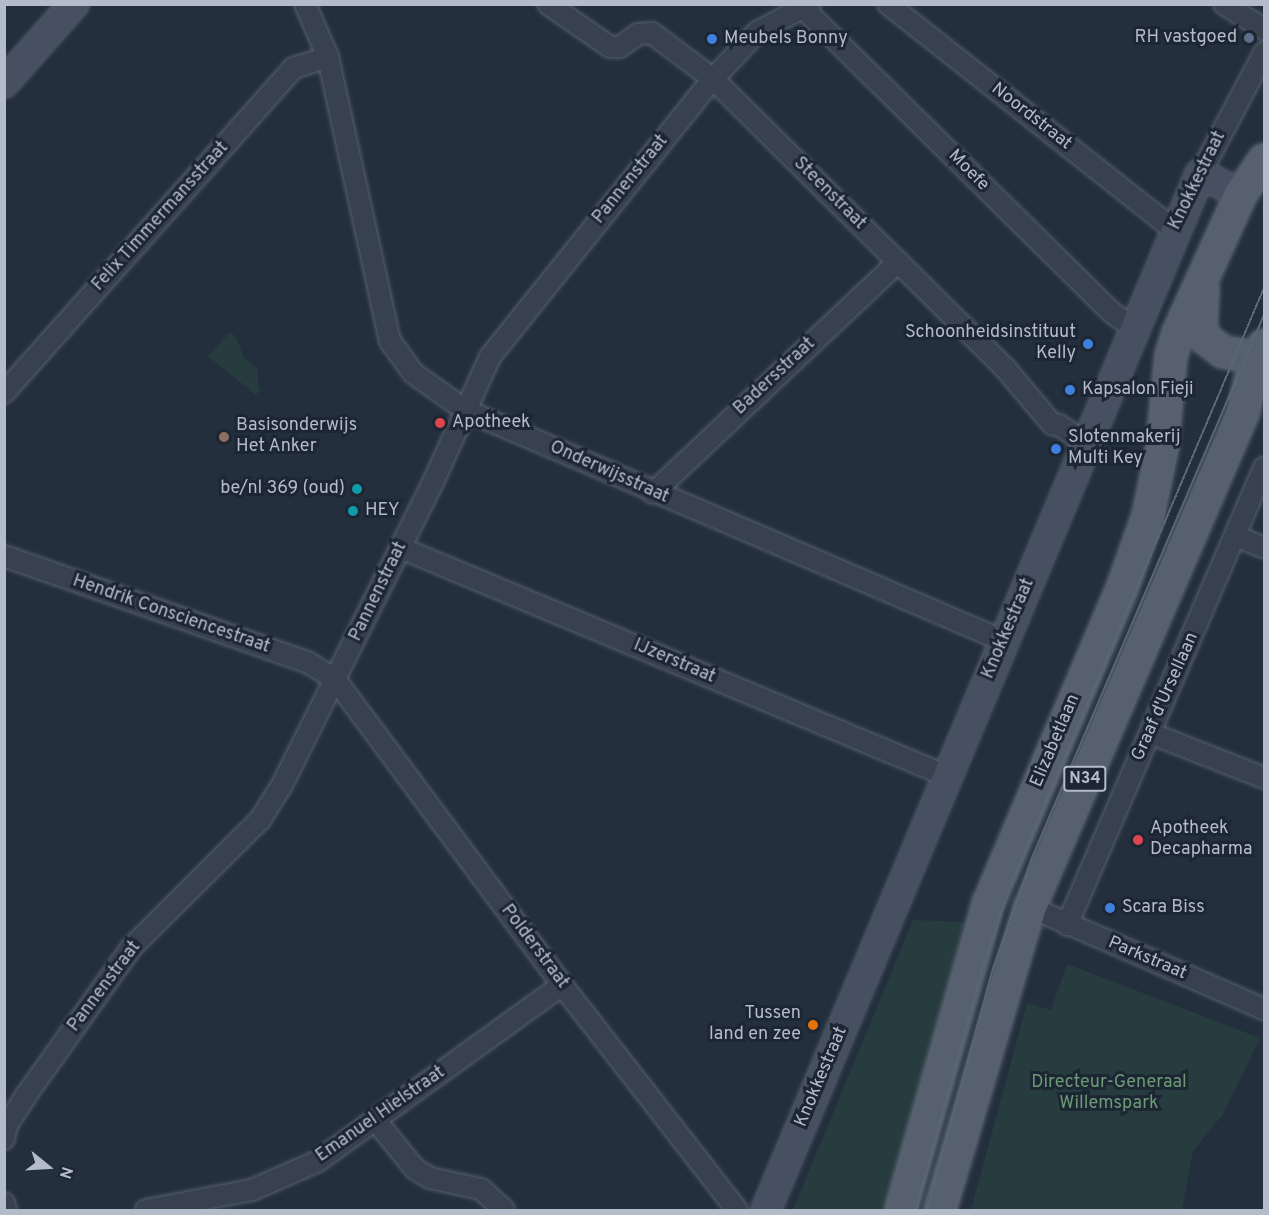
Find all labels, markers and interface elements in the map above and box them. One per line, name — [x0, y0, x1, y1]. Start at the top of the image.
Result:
place label: RH vastgoed — [1134, 27, 1237, 49]
place label: Meubels Bonny — [724, 28, 848, 50]
marker: RH vastgoed — [1242, 31, 1256, 45]
marker: Meubels Bonny — [705, 32, 719, 46]
street label: Noordstraat — [986, 79, 1076, 155]
street label: Knokkestraat — [1165, 128, 1231, 234]
street label: Pannenstraat — [589, 131, 673, 229]
street label: Felix Timmermansstraat — [88, 138, 234, 296]
street label: Moefe — [943, 146, 993, 196]
street label: Steenstraat — [788, 153, 870, 235]
place label: Schoonheidsinstituut Kelly — [905, 323, 1076, 366]
street label: Badersstraat — [730, 334, 820, 420]
marker: Schoonheidsinstituut Kelly — [1081, 337, 1095, 351]
place label: Kapsalon Fieji — [1082, 379, 1194, 401]
marker: Kapsalon Fieji — [1063, 383, 1077, 397]
place label: Apotheek — [452, 412, 531, 434]
place label: Basisonderwijs Het Anker — [236, 416, 357, 458]
marker: Apotheek — [433, 416, 447, 430]
place label: Slotenmakerij Multi Key — [1068, 428, 1180, 470]
marker: Basisonderwijs Het Anker — [217, 430, 231, 444]
street label: Onderwijsstraat — [546, 437, 672, 509]
marker: Slotenmakerij Multi Key — [1049, 442, 1063, 456]
place label: be/nl 369 (oud) — [220, 478, 345, 500]
marker: be/nl 369 (oud) — [350, 482, 364, 496]
place label: HEY — [365, 500, 400, 522]
marker: HEY — [346, 504, 360, 518]
street label: Pannenstraat — [346, 539, 412, 645]
street label: Hendrik Consciencestraat — [69, 571, 273, 659]
street label: Knokkestraat — [978, 576, 1040, 682]
street label: Graaf d'Ursellaan — [1128, 629, 1204, 765]
street label: IJzerstraat — [630, 635, 718, 689]
street label: Elizabetlaan — [1027, 691, 1085, 791]
road number: N34 — [1062, 766, 1108, 792]
place label: Apotheek Decapharma — [1150, 819, 1252, 862]
marker: Apotheek Decapharma — [1131, 833, 1145, 847]
place label: Scara Biss — [1122, 897, 1205, 919]
street label: Polderstraat — [495, 901, 573, 993]
marker: Scara Biss — [1103, 901, 1117, 915]
street label: Parkstraat — [1104, 933, 1190, 985]
street label: Pannenstraat — [64, 937, 146, 1037]
place label: Tussen land en zee — [709, 1004, 801, 1046]
marker: Tussen land en zee — [806, 1018, 820, 1032]
street label: Knokkestraat — [791, 1024, 853, 1130]
street label: Emanuel Hielstraat — [312, 1062, 450, 1168]
park label: Directeur-Generaal Willemspark — [1031, 1073, 1187, 1116]
north arrow — [18, 1137, 78, 1197]
text: N — [54, 1164, 76, 1181]

